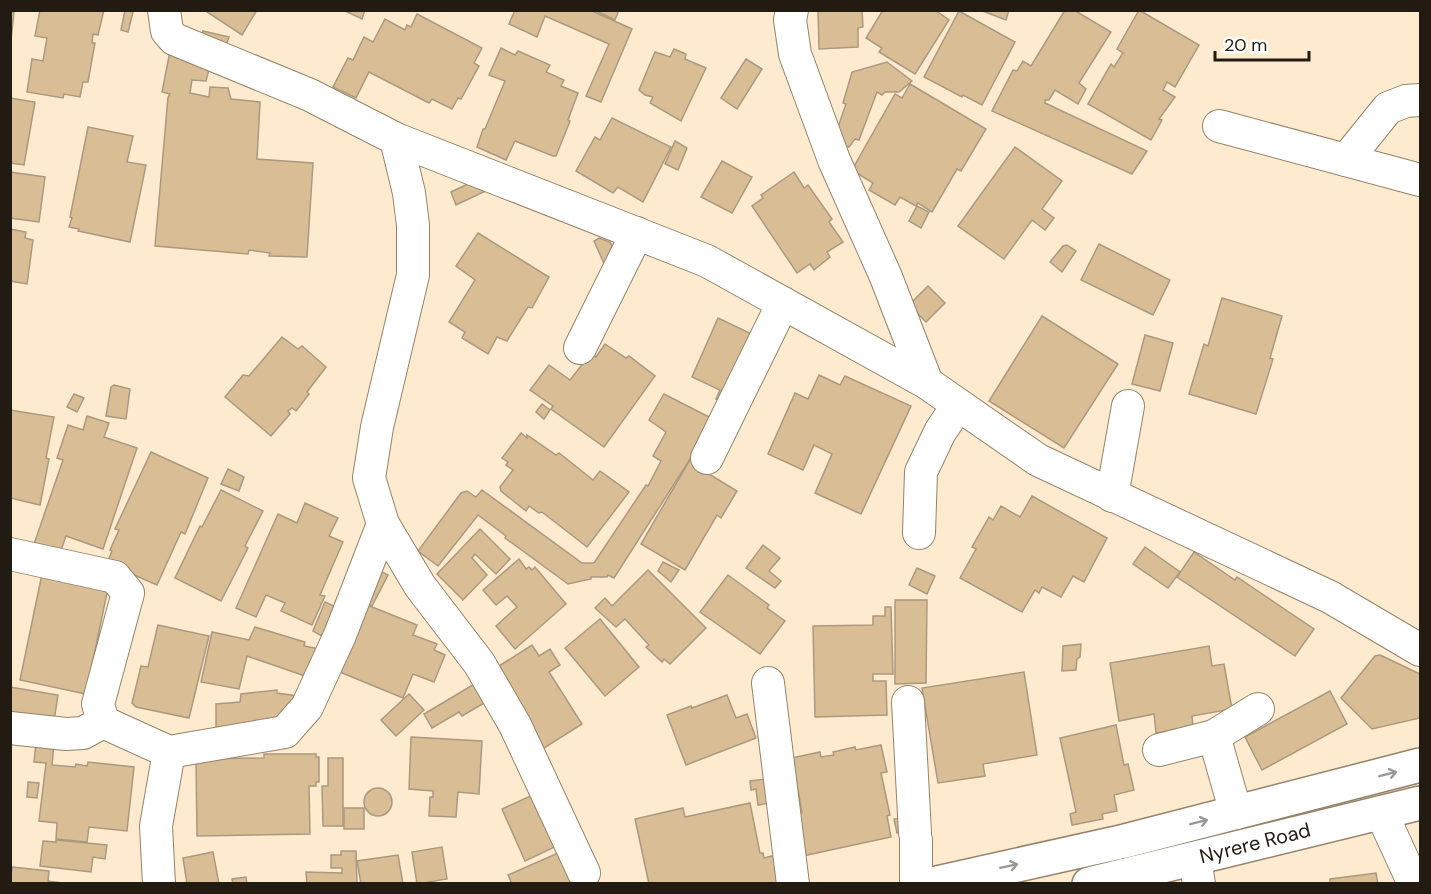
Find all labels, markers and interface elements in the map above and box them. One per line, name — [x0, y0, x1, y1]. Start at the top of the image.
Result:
scale bar — [1215, 24, 1310, 62]
text: 20 m — [1224, 33, 1267, 57]
one-way arrow — [1378, 767, 1397, 779]
one-way arrow — [1189, 816, 1208, 828]
street label: Nyrere Road — [1197, 817, 1313, 869]
one-way arrow — [1000, 860, 1019, 872]

